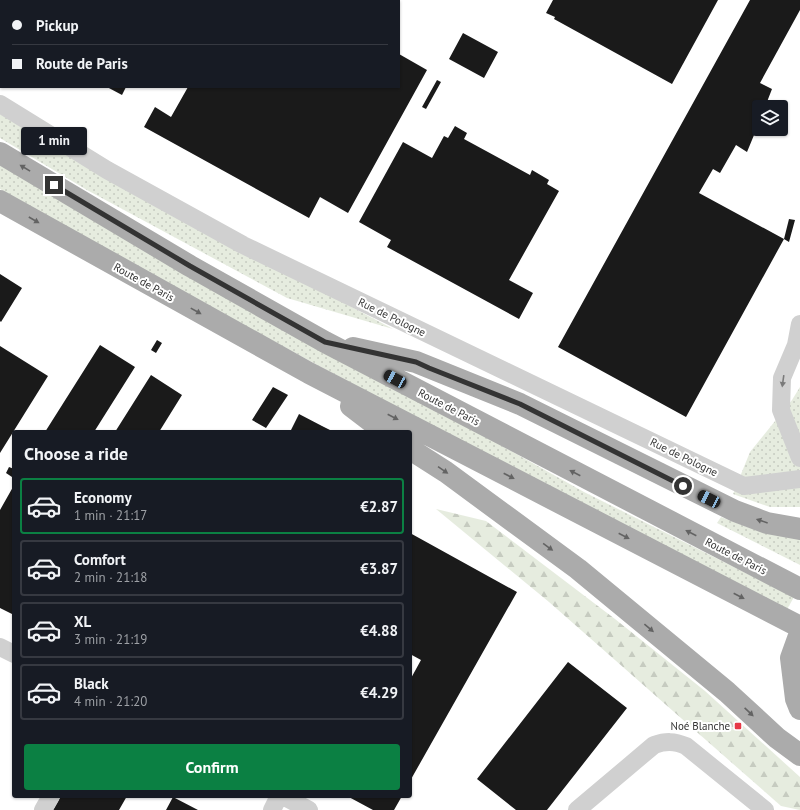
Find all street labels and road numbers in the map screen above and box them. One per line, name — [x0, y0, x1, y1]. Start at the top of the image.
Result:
street label: Route de Paris — [111, 260, 177, 305]
street label: Rue de Pologne — [356, 295, 429, 340]
street label: Route de Paris — [416, 386, 482, 429]
street label: Rue de Pologne — [648, 435, 721, 480]
street label: Route de Paris — [703, 535, 769, 578]

